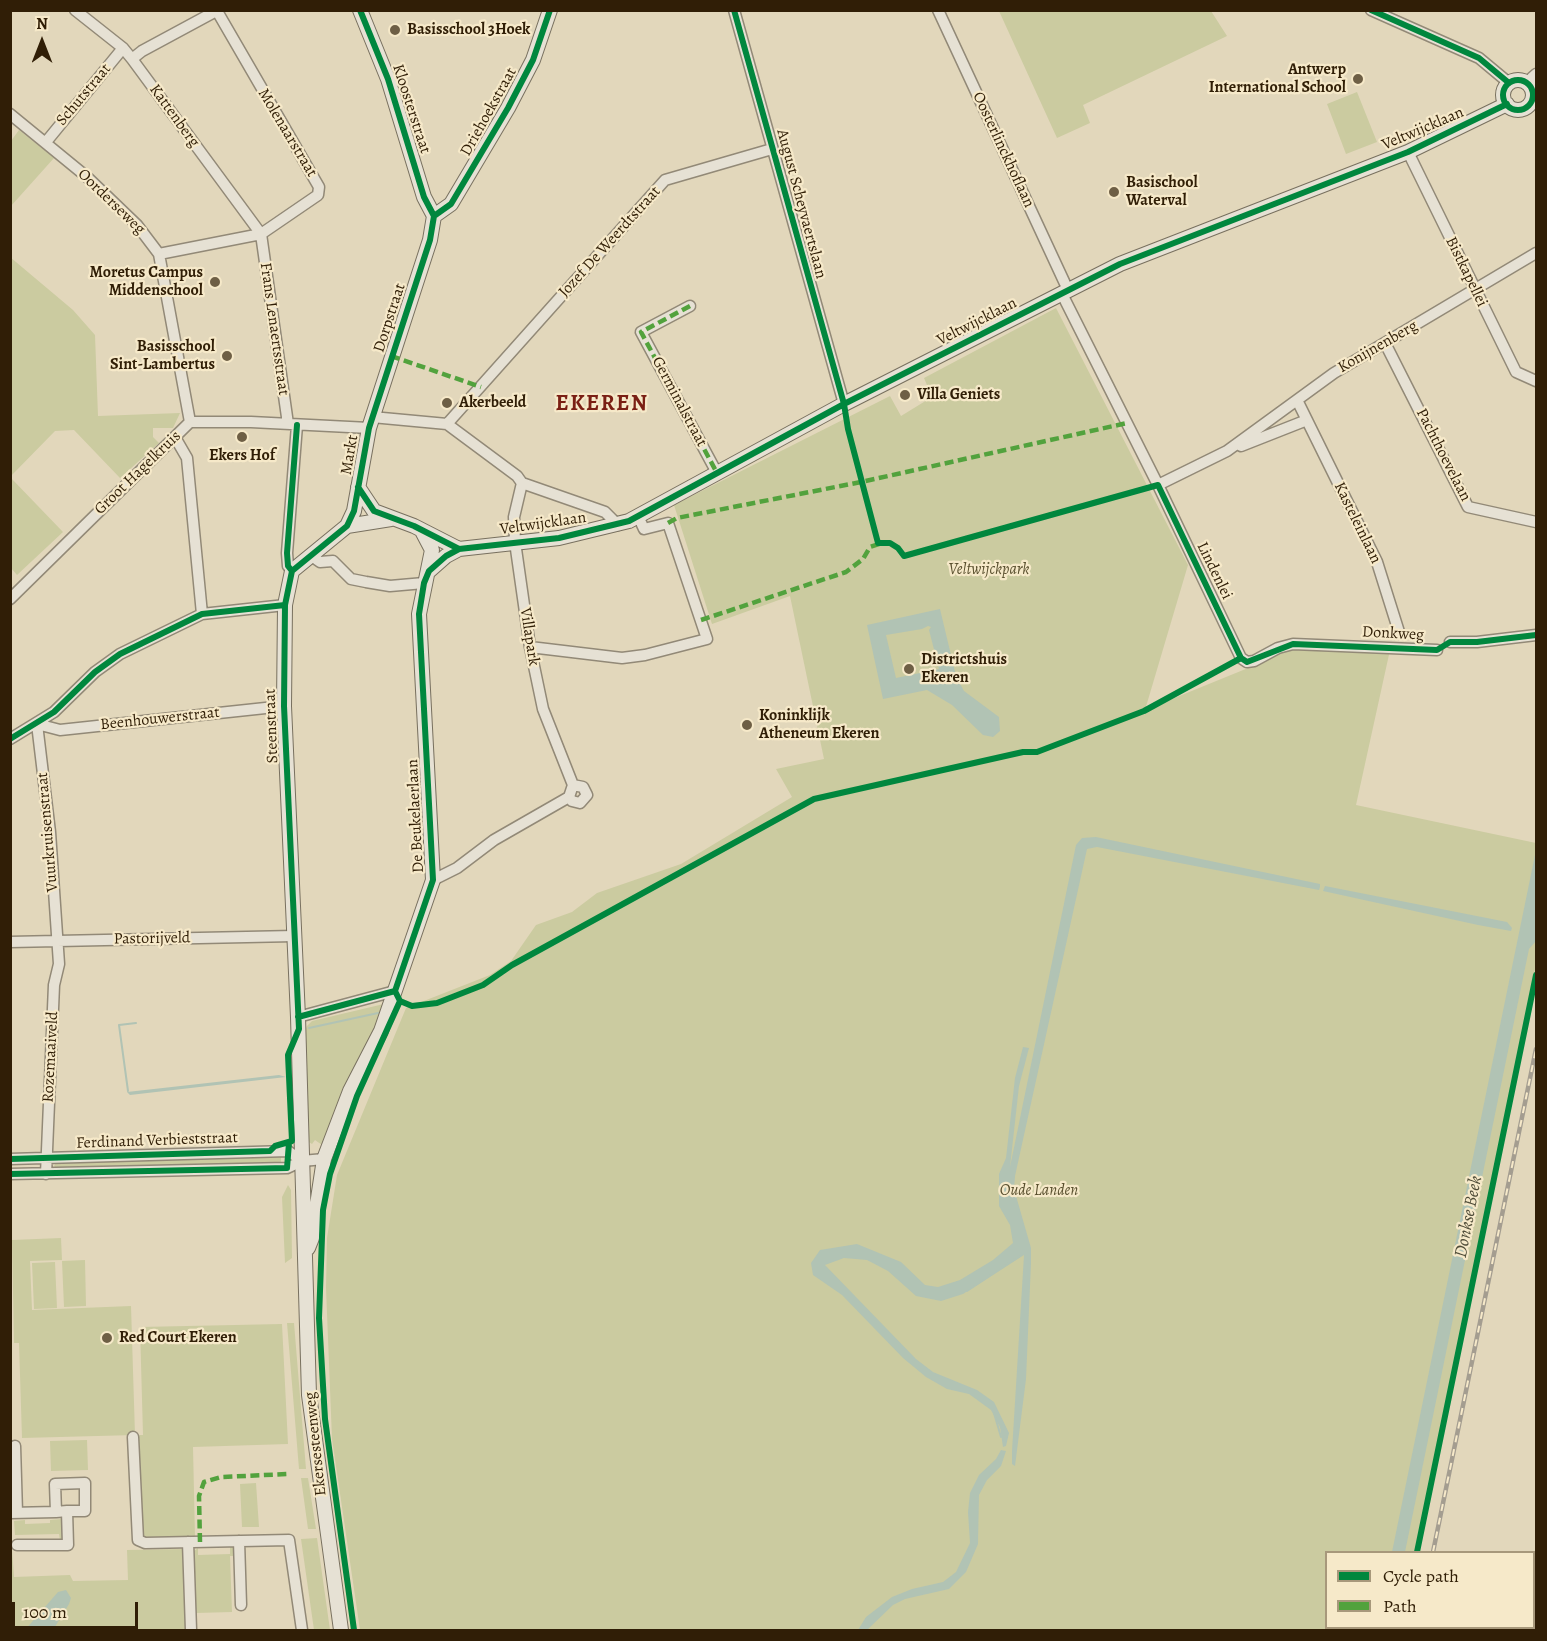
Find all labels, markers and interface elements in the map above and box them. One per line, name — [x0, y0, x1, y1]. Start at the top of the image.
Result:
north arrow — [12, 12, 72, 72]
text: N — [36, 13, 48, 35]
place label: Basisschool 3Hoek — [407, 20, 530, 40]
marker: Basisschool 3Hoek — [388, 23, 402, 37]
street label: Schutstraat — [52, 60, 116, 130]
place label: Antwerp International School — [1209, 60, 1346, 98]
street label: Kloosterstraat — [388, 62, 434, 156]
street label: Driehoekstraat — [457, 64, 521, 160]
marker: Antwerp International School — [1351, 72, 1365, 86]
street label: Kattenberg — [145, 81, 203, 151]
street label: Molenaarstraat — [253, 85, 321, 181]
street label: Oosterlinckhoflaan — [968, 89, 1038, 211]
street label: Veltwijcklaan — [1379, 103, 1467, 155]
street label: August Scheyvaertslaan — [772, 127, 830, 281]
street label: Oorderseweg — [73, 165, 149, 239]
place label: Basischool Waterval — [1126, 173, 1198, 211]
street label: Jozef De Weerdtstraat — [555, 182, 665, 302]
marker: Basischool Waterval — [1107, 185, 1121, 199]
street label: Bistkapellei — [1441, 234, 1491, 310]
street label: Frans Lenaertsstraat — [255, 261, 293, 397]
place label: Moretus Campus Middenschool — [90, 263, 203, 301]
marker: Moretus Campus Middenschool — [208, 275, 222, 289]
street label: Dorpstraat — [370, 281, 410, 355]
street label: Veltwijcklaan — [934, 294, 1020, 350]
street label: Konijnenberg — [1335, 316, 1421, 378]
place label: Basisschool Sint-Lambertus — [110, 337, 215, 375]
marker: Basisschool Sint-Lambertus — [220, 349, 234, 363]
street label: Germinalstraat — [647, 354, 711, 450]
place label: Villa Geniets — [917, 385, 1000, 405]
marker: Villa Geniets — [898, 388, 912, 402]
district label: EKEREN — [556, 392, 648, 418]
place label: Akerbeeld — [459, 393, 526, 413]
marker: Akerbeeld — [440, 396, 454, 410]
street label: Pachthoevelaan — [1411, 405, 1475, 505]
street label: Groot Hagelkruis — [91, 427, 185, 519]
marker: Ekers Hof — [235, 430, 249, 444]
street label: Markt — [337, 434, 363, 476]
place label: Ekers Hof — [209, 446, 275, 466]
street label: Kasteleinlaan — [1329, 479, 1385, 567]
street label: Veltwijcklaan — [499, 508, 587, 540]
street label: Lindenlei — [1192, 539, 1236, 603]
park label: Veltwijckpark — [949, 560, 1029, 580]
street label: Villapark — [515, 606, 543, 668]
street label: Donkweg — [1362, 623, 1424, 645]
place label: Districtshuis Ekeren — [921, 650, 1007, 688]
marker: Districtshuis Ekeren — [902, 662, 916, 676]
street label: Steenstraat — [261, 688, 283, 764]
street label: Beenhouwerstraat — [99, 703, 221, 735]
place label: Koninklijk Atheneum Ekeren — [759, 706, 880, 744]
marker: Koninklijk Atheneum Ekeren — [740, 718, 754, 732]
street label: De Beukelaerlaan — [403, 759, 429, 873]
street label: Vuurkruisenstraat — [33, 771, 63, 893]
street label: Pastorijveld — [113, 929, 191, 949]
street label: Rozemaaiveld — [39, 1011, 63, 1103]
street label: Ferdinand Verbieststraat — [76, 1129, 238, 1153]
water label: Donkse Beek — [1450, 1174, 1488, 1260]
park label: Oude Landen — [1000, 1181, 1078, 1201]
place label: Red Court Ekeren — [119, 1328, 237, 1348]
marker: Red Court Ekeren — [100, 1331, 114, 1345]
street label: Ekersesteenweg — [301, 1391, 331, 1497]
legend — [1325, 1551, 1535, 1629]
text: Cycle path — [1383, 1564, 1459, 1588]
scale bar — [15, 1590, 141, 1628]
text: Path — [1383, 1594, 1417, 1618]
text: 100 m — [23, 1600, 67, 1624]

